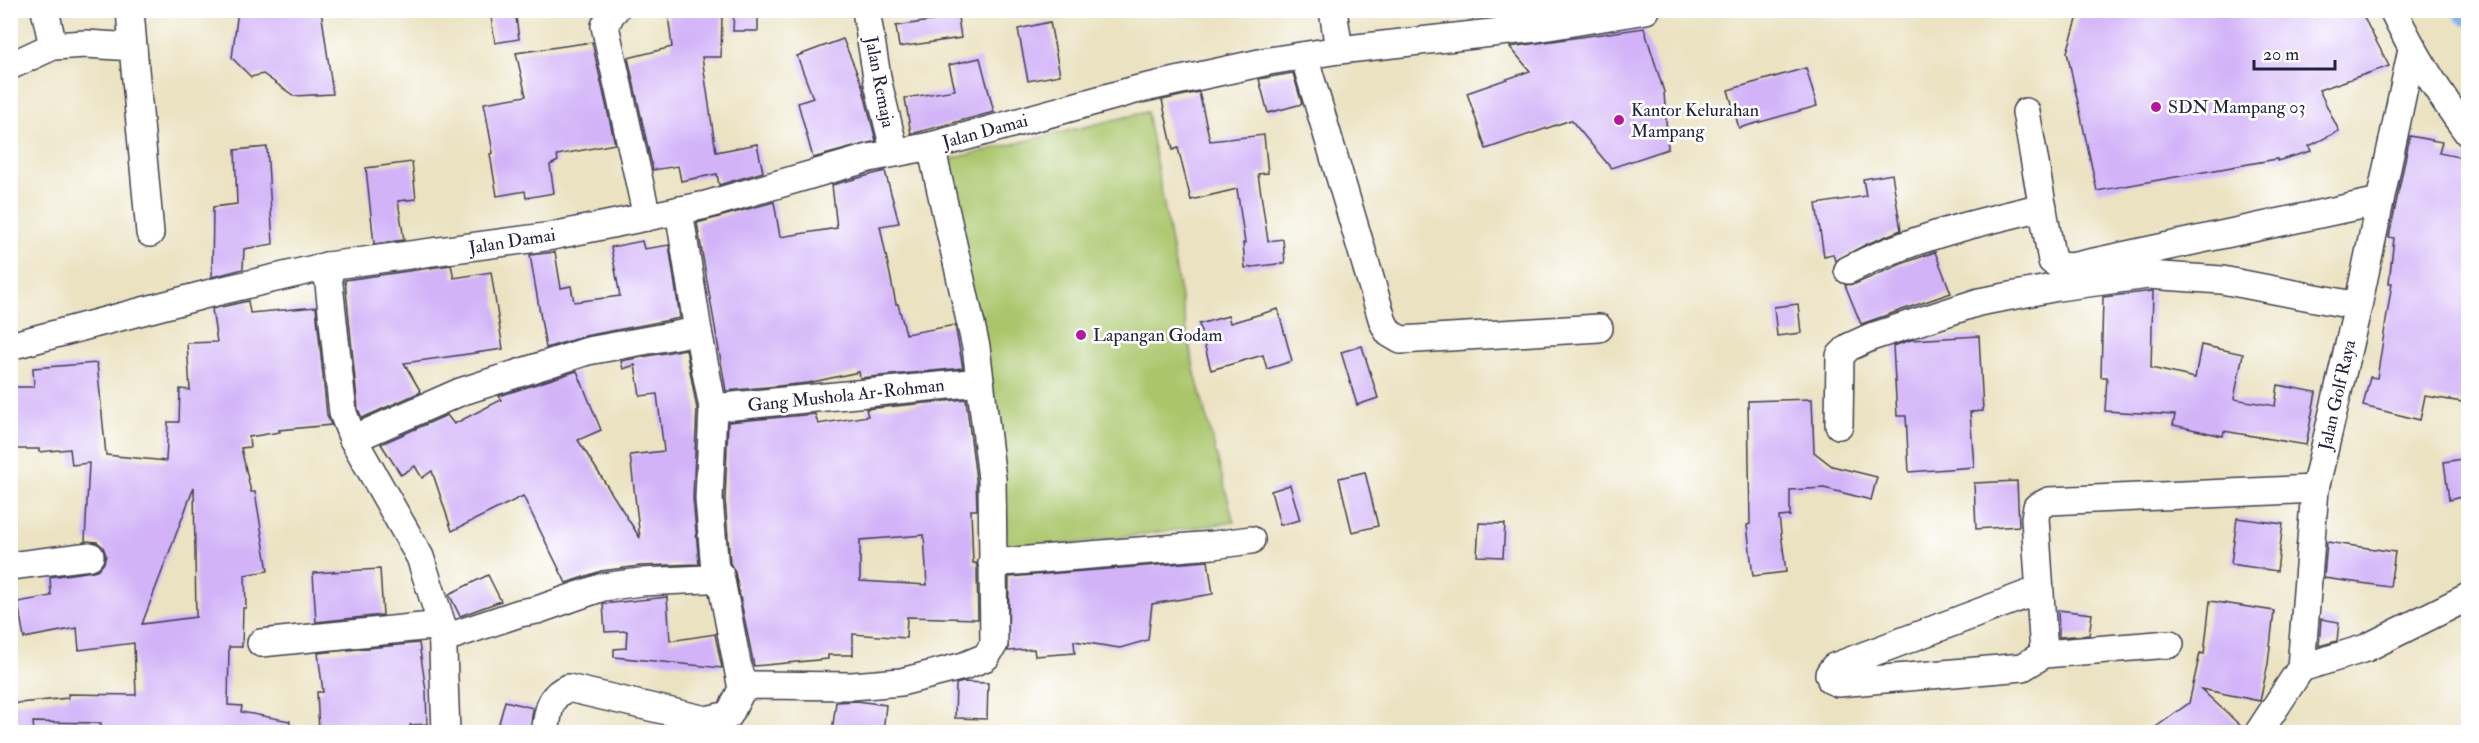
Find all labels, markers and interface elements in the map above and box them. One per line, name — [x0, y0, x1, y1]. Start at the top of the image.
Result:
street label: Jalan Remaja — [859, 33, 900, 130]
scale bar — [2254, 33, 2335, 71]
text: 20 m — [2263, 43, 2299, 66]
place label: SDN Mampang 03 — [2168, 96, 2305, 119]
place label: Kantor Kelurahan Mampang — [1631, 99, 1759, 143]
marker: SDN Mampang 03 — [2149, 100, 2163, 114]
street label: Jalan Damai — [939, 109, 1031, 154]
marker: Kantor Kelurahan Mampang — [1612, 113, 1626, 127]
street label: Jalan Damai — [466, 223, 557, 260]
place label: Lapangan Godam — [1093, 324, 1223, 347]
marker: Lapangan Godam — [1074, 328, 1088, 342]
street label: Jalan Golf Raya — [2313, 337, 2362, 454]
street label: Gang Mushola Ar-Rohman — [746, 374, 946, 417]

